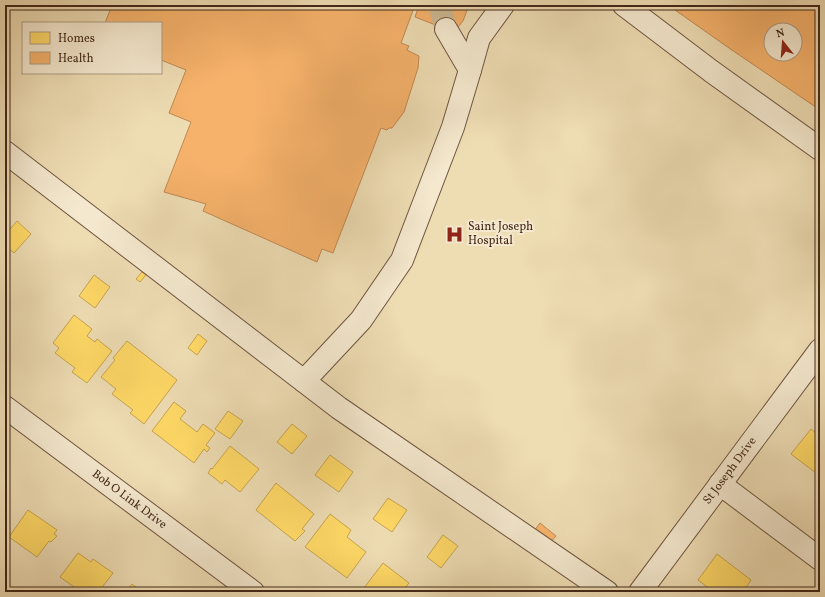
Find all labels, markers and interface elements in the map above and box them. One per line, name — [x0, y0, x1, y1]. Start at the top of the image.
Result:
legend — [22, 22, 162, 74]
north arrow — [763, 22, 803, 62]
text: N — [774, 26, 787, 42]
text: Homes — [58, 31, 95, 47]
text: Health — [58, 51, 94, 67]
place label: Saint Joseph Hospital — [468, 219, 533, 249]
hospital icon: Saint Joseph Hospital — [445, 224, 465, 244]
street label: St Joseph Drive — [700, 434, 761, 508]
street label: Bob O Link Drive — [88, 466, 170, 533]

